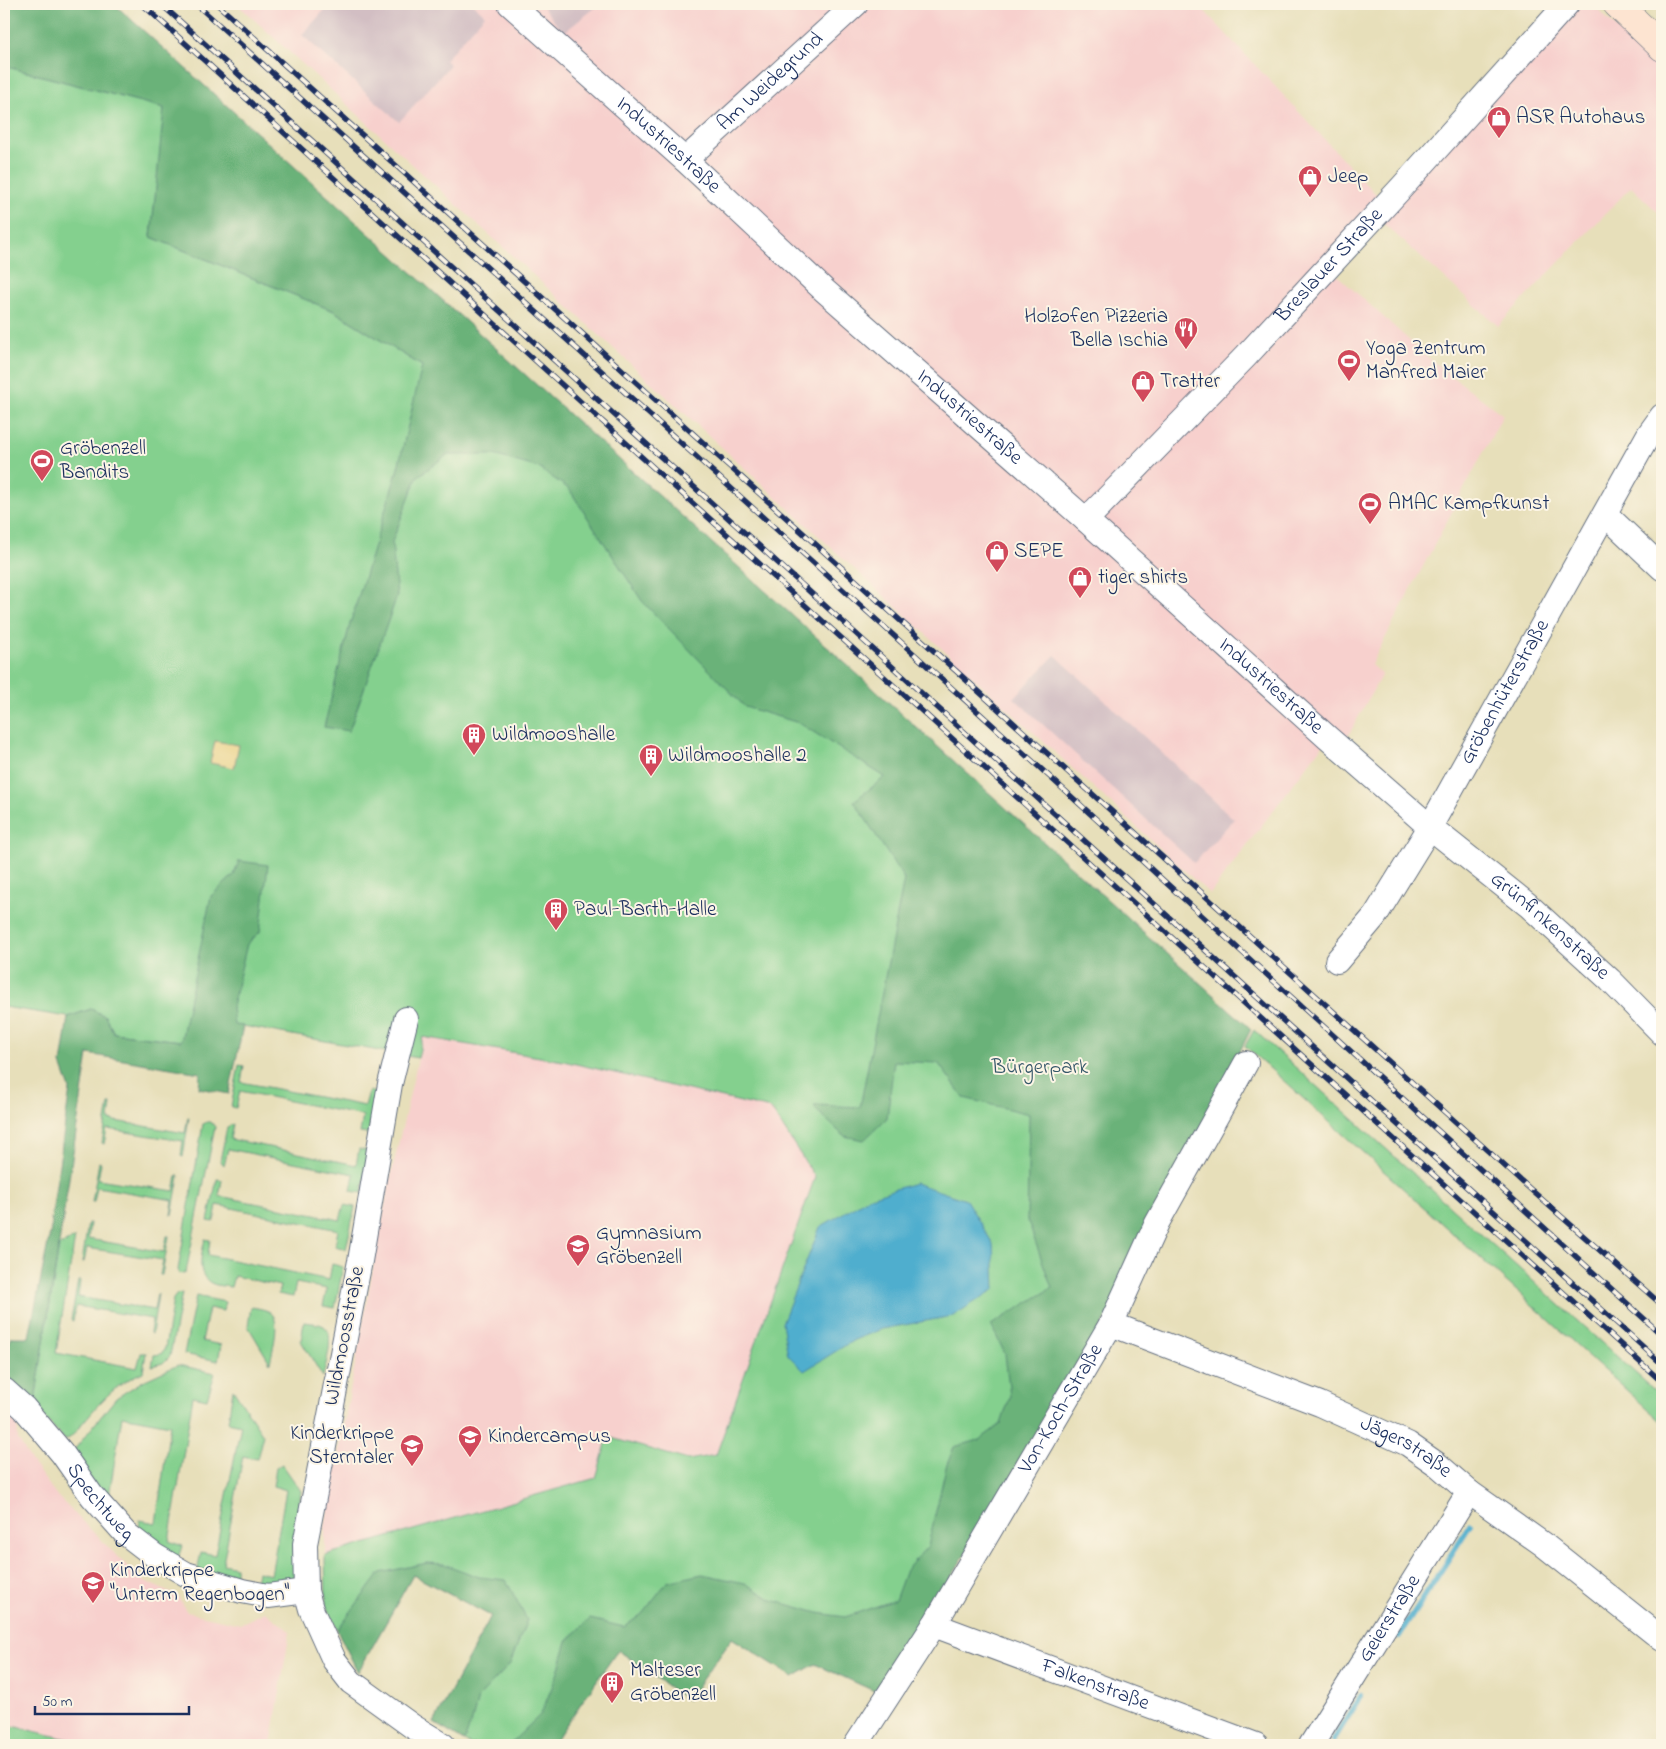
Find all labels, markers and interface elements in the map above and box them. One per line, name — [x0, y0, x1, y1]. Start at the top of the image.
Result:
street label: Am Weidegrund — [711, 25, 831, 138]
street label: Industriestraße — [609, 90, 728, 201]
place label: ASR Autohaus — [1516, 103, 1645, 133]
shop icon: ASR Autohaus — [1486, 105, 1512, 139]
place label: Jeep — [1328, 162, 1369, 192]
shop icon: Jeep — [1297, 164, 1323, 198]
street label: Breslauer Straße — [1268, 201, 1391, 331]
place label: Holzofen Pizzeria Bella Ischia — [1024, 302, 1168, 356]
restaurant icon: Holzofen Pizzeria Bella Ischia — [1173, 316, 1199, 350]
place label: Yoga Zentrum Manfred Maier — [1366, 334, 1487, 388]
sports icon: Yoga Zentrum Manfred Maier — [1336, 348, 1362, 382]
street label: Industriestraße — [909, 363, 1029, 473]
place label: Tratter — [1160, 367, 1220, 397]
shop icon: Tratter — [1130, 369, 1156, 403]
place label: Gröbenzell Bandits — [59, 434, 146, 488]
sports icon: Gröbenzell Bandits — [29, 448, 55, 482]
place label: AMAC Kampfkunst — [1388, 489, 1550, 519]
sports icon: AMAC Kampfkunst — [1357, 491, 1383, 525]
place label: SEPE — [1014, 537, 1064, 567]
shop icon: SEPE — [984, 539, 1010, 573]
place label: tiger shirts — [1098, 563, 1188, 595]
shop icon: tiger shirts — [1067, 565, 1093, 599]
street label: Gröbenhüterstraße — [1453, 614, 1558, 770]
street label: Industriestraße — [1211, 631, 1330, 742]
place label: Wildmooshalle — [492, 720, 616, 750]
building icon: Wildmooshalle — [461, 722, 487, 756]
place label: Wildmooshalle 2 — [668, 741, 807, 771]
building icon: Wildmooshalle 2 — [638, 743, 664, 777]
street label: Grünfinkenstraße — [1483, 865, 1617, 988]
place label: Paul-Barth-Halle — [574, 895, 717, 925]
building icon: Paul-Barth-Halle — [543, 897, 569, 931]
park label: Bürgerpark — [991, 1053, 1089, 1085]
place label: Gymnasium Gröbenzell — [596, 1219, 702, 1273]
school or university icon: Gymnasium Gröbenzell — [565, 1233, 591, 1267]
street label: Wildmoosstraße — [317, 1263, 373, 1408]
street label: Von-Koch-Straße — [1011, 1338, 1111, 1480]
street label: Jägerstraße — [1355, 1409, 1459, 1486]
place label: Kinderkrippe Sterntaler — [290, 1419, 395, 1473]
place label: Kindercampus — [488, 1422, 611, 1452]
school or university icon: Kindercampus — [457, 1424, 483, 1458]
school or university icon: Kinderkrippe Sterntaler — [399, 1433, 425, 1467]
street label: Spechtweg — [59, 1457, 140, 1551]
place label: Kinderkrippe "Unterm Regenbogen" — [110, 1556, 290, 1612]
street label: Geierstraße — [1351, 1568, 1429, 1668]
school or university icon: Kinderkrippe "Unterm Regenbogen" — [80, 1570, 106, 1604]
street label: Falkenstraße — [1036, 1651, 1154, 1719]
place label: Malteser Gröbenzell — [630, 1656, 716, 1710]
building icon: Malteser Gröbenzell — [599, 1670, 625, 1704]
scale bar — [35, 1684, 189, 1716]
text: 50 m — [42, 1691, 73, 1713]

